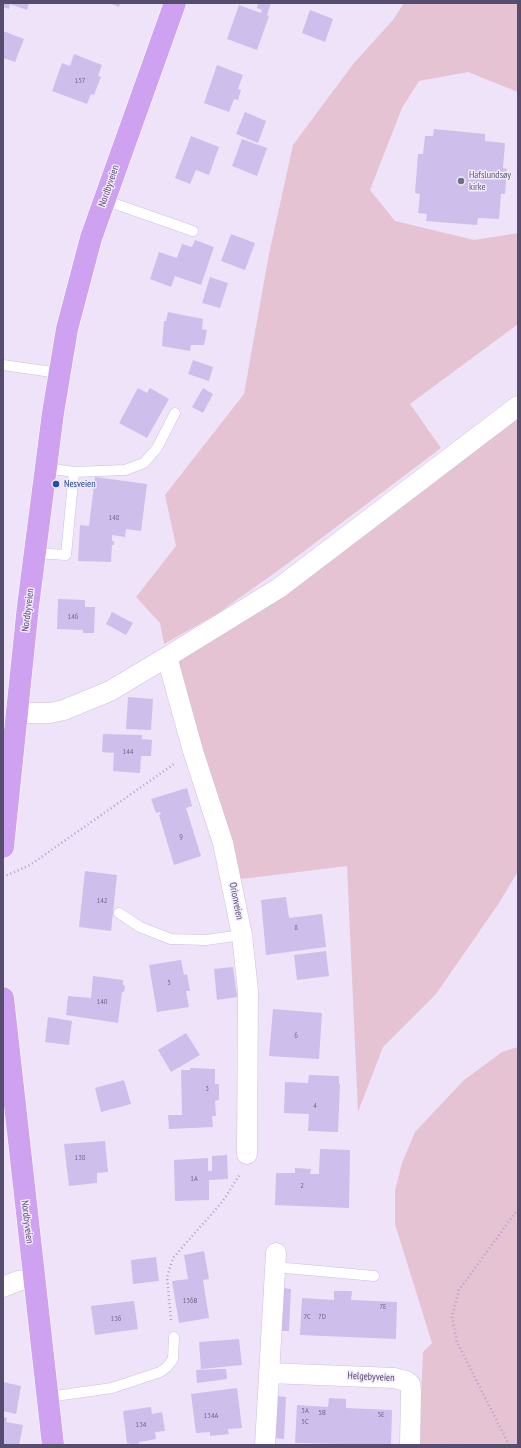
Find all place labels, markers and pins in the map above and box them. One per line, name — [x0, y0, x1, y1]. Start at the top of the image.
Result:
place label: Hafslundsøy kirke — [469, 169, 511, 192]
marker: Hafslundsøy kirke — [456, 176, 466, 186]
place label: Nesveien — [64, 478, 96, 490]
marker: Nesveien — [51, 479, 61, 489]

